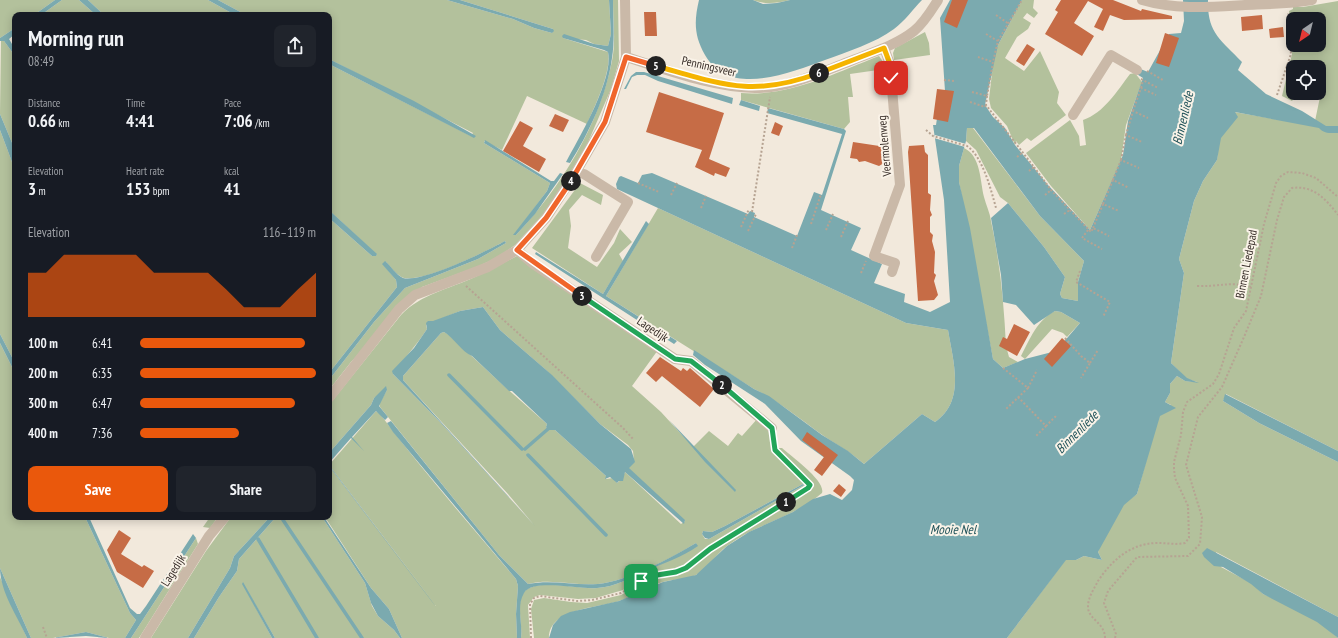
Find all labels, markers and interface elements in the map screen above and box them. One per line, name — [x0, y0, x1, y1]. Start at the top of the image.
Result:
north arrow — [1286, 12, 1326, 52]
map controls — [1286, 12, 1326, 100]
text: Morning run — [28, 24, 124, 52]
button: share — [274, 25, 316, 67]
street label: Penningsveer — [680, 52, 738, 80]
text: 08:49 — [28, 53, 54, 70]
pin: 5 — [646, 56, 666, 76]
text: 5 — [653, 59, 659, 73]
button: locate — [1286, 60, 1326, 100]
pin — [874, 61, 908, 95]
pin: 6 — [809, 63, 829, 83]
text: 6 — [816, 66, 822, 80]
icon: check — [880, 67, 902, 89]
water label: Binnenliede — [1169, 88, 1198, 146]
text: Distance — [28, 96, 60, 110]
text: Time — [126, 96, 145, 110]
text: Pace — [224, 96, 241, 110]
text: 0.66 — [28, 110, 56, 132]
text: 4:41 — [126, 110, 155, 132]
text: 7:06 — [224, 110, 253, 132]
street label: Veermolenweg — [874, 115, 894, 178]
text: km — [56, 116, 70, 130]
text: /km — [253, 116, 270, 130]
text: Elevation — [28, 164, 63, 178]
text: Heart rate — [126, 164, 164, 178]
text: kcal — [224, 164, 239, 178]
pin: 4 — [561, 171, 581, 191]
text: 4 — [568, 174, 574, 188]
text: 3 — [28, 178, 36, 200]
text: 153 — [126, 178, 150, 200]
text: 41 — [224, 178, 240, 200]
text: m — [36, 184, 46, 198]
text: bpm — [150, 184, 169, 198]
text: Elevation — [28, 224, 70, 241]
text: 116–119 m — [263, 224, 316, 241]
street label: Binnen Liedepad — [1232, 228, 1260, 300]
pin: 3 — [572, 286, 592, 306]
text: 3 — [579, 289, 585, 303]
street label: Lagedijk — [634, 313, 672, 345]
text: 100 m — [28, 335, 58, 352]
text: 6:41 — [92, 335, 112, 352]
text: 200 m — [28, 365, 58, 382]
text: 6:35 — [92, 365, 112, 382]
pin: 2 — [712, 375, 732, 395]
text: 2 — [719, 378, 725, 392]
text: 300 m — [28, 395, 58, 412]
text: 6:47 — [92, 395, 112, 412]
water label: Binnenliede — [1052, 406, 1103, 457]
text: 400 m — [28, 425, 58, 442]
text: 7:36 — [92, 425, 112, 442]
button: Save — [28, 466, 168, 512]
button: Share — [176, 466, 316, 512]
pin: 1 — [776, 492, 796, 512]
text: 1 — [783, 495, 789, 509]
water label: Mooie Nel — [930, 521, 978, 538]
street label: Lagedijk — [157, 551, 189, 589]
pin — [624, 564, 658, 598]
icon: arrive — [630, 570, 652, 592]

